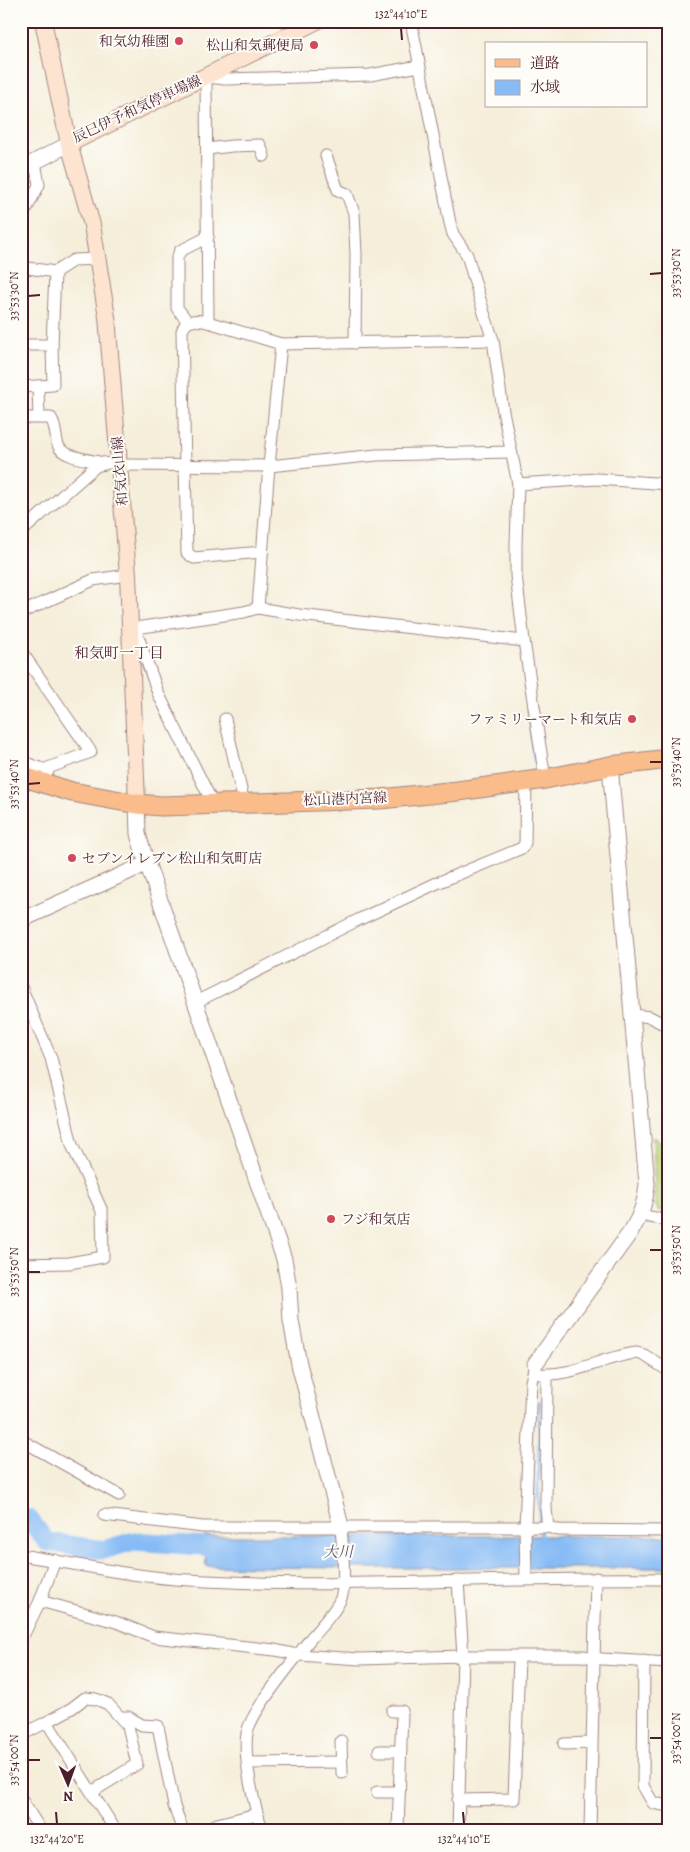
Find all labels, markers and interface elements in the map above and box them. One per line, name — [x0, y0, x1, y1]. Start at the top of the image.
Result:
text: 132°44'10"E — [375, 6, 427, 22]
place label: 和気幼稚園 — [99, 32, 169, 51]
marker: 和気幼稚園 — [173, 35, 185, 47]
place label: 松山和気郵便局 — [206, 36, 304, 55]
marker: 松山和気郵便局 — [308, 39, 320, 51]
legend — [485, 42, 648, 108]
text: 道路 — [530, 53, 560, 73]
street label: 辰巳伊予和気停車場線 — [70, 71, 204, 147]
text: 水域 — [530, 77, 560, 97]
text: 33°53'30"N — [668, 248, 684, 298]
text: 33°53'30"N — [6, 271, 22, 321]
street label: 和気衣山線 — [107, 435, 133, 507]
district label: 和気町一丁目 — [74, 643, 164, 663]
place label: ファミリーマート和気店 — [468, 710, 622, 729]
marker: ファミリーマート和気店 — [626, 713, 638, 725]
text: 33°53'40"N — [668, 737, 684, 787]
text: 33°53'40"N — [6, 759, 22, 809]
street label: 松山港内宮線 — [303, 788, 387, 810]
place label: セブンイレブン松山和気町店 — [82, 849, 262, 868]
marker: セブンイレブン松山和気町店 — [66, 852, 78, 864]
place label: フジ和気店 — [341, 1210, 410, 1229]
marker: フジ和気店 — [325, 1213, 337, 1225]
text: 33°53'50"N — [668, 1225, 684, 1275]
text: 33°53'50"N — [6, 1247, 22, 1297]
water label: 大川 — [323, 1542, 355, 1562]
text: 33°54'00"N — [668, 1712, 684, 1764]
text: 33°54'00"N — [6, 1734, 22, 1786]
north arrow — [42, 1760, 92, 1810]
text: N — [63, 1787, 74, 1806]
text: 132°44'20"E — [30, 1831, 84, 1847]
text: 132°44'10"E — [438, 1831, 490, 1847]

